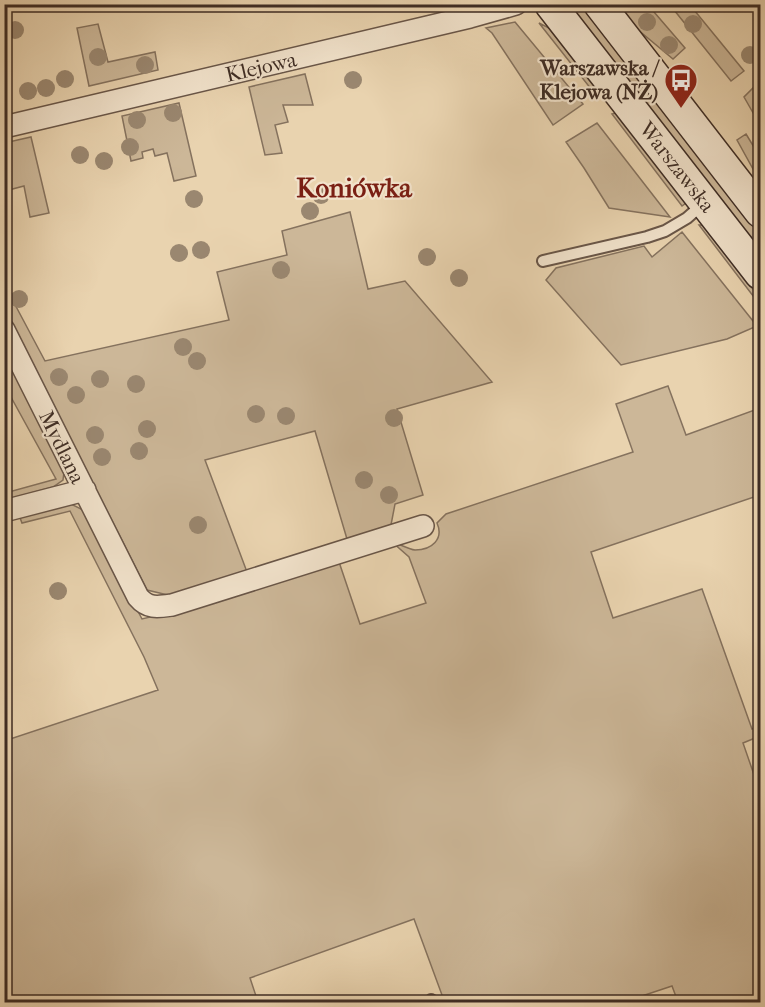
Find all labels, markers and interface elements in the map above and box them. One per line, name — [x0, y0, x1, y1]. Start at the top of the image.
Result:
street label: Klejowa — [223, 47, 299, 87]
place label: Warszawska / Klejowa (NŻ) — [539, 56, 661, 104]
bus stop icon: Warszawska / Klejowa (NŻ) — [663, 62, 699, 109]
street label: Warszawska — [634, 116, 720, 217]
district label: Koniówka — [296, 172, 413, 204]
street label: Mydlana — [34, 407, 90, 488]

